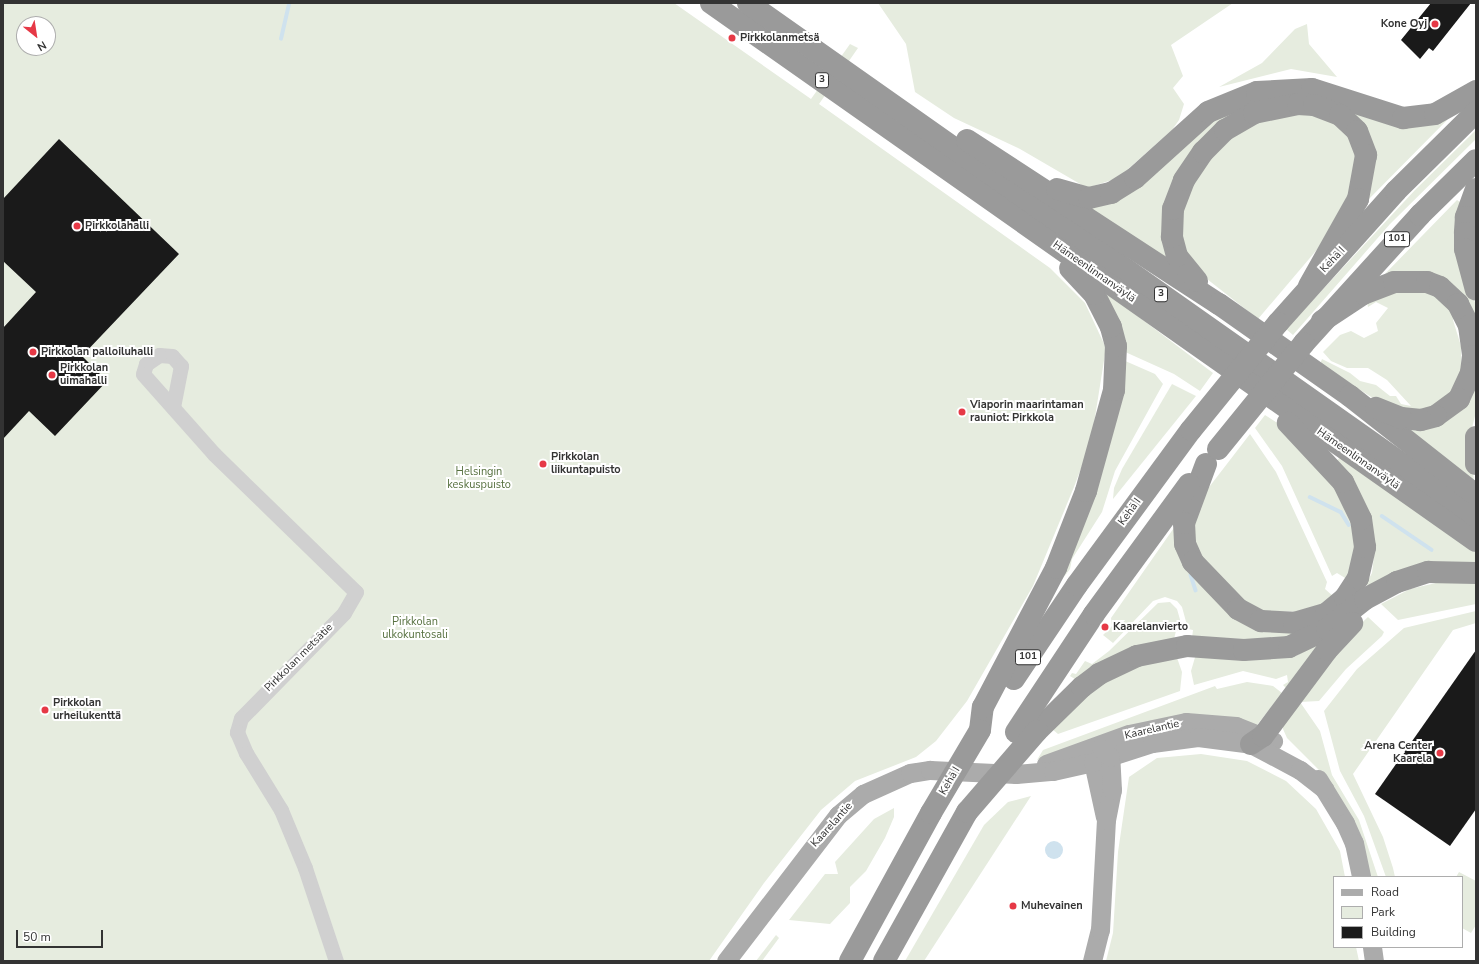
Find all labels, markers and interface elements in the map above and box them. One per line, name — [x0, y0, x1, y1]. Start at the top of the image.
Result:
north arrow — [16, 16, 56, 56]
place label: Kone Oyj — [1381, 17, 1427, 31]
marker: Kone Oyj — [1430, 19, 1440, 29]
place label: Pirkkolanmetsä — [740, 31, 819, 45]
marker: Pirkkolanmetsä — [727, 33, 737, 43]
text: N — [34, 37, 49, 55]
road number: 3 — [815, 72, 829, 88]
place label: Pirkkolahalli — [85, 219, 149, 233]
marker: Pirkkolahalli — [72, 221, 82, 231]
road number: 101 — [1384, 231, 1410, 247]
street label: Hämeenlinnanväylä — [1050, 238, 1138, 306]
street label: Kehä I — [1318, 244, 1348, 276]
road number: 3 — [1154, 286, 1168, 302]
place label: Pirkkolan palloiluhalli — [41, 345, 153, 359]
marker: Pirkkolan palloiluhalli — [28, 347, 38, 357]
place label: Pirkkolan uimahalli — [60, 362, 108, 388]
marker: Pirkkolan uimahalli — [47, 370, 57, 380]
place label: Viaporin maarintaman rauniot: Pirkkola — [970, 399, 1084, 425]
marker: Viaporin maarintaman rauniot: Pirkkola — [957, 407, 967, 417]
street label: Hämeenlinnanväylä — [1314, 425, 1402, 493]
place label: Pirkkolan liikuntapuisto — [551, 451, 621, 477]
marker: Pirkkolan liikuntapuisto — [538, 459, 548, 469]
park label: Helsingin keskuspuisto — [447, 466, 511, 492]
street label: Kehä I — [1116, 496, 1144, 528]
park label: Pirkkolan ulkokuntosali — [382, 616, 448, 642]
place label: Kaarelanvierto — [1113, 620, 1188, 634]
street label: Pirkkolan metsätie — [262, 621, 336, 695]
marker: Kaarelanvierto — [1100, 622, 1110, 632]
road number: 101 — [1015, 649, 1041, 665]
place label: Pirkkolan urheilukenttä — [53, 697, 121, 723]
marker: Pirkkolan urheilukenttä — [40, 705, 50, 715]
street label: Kaarelantie — [1123, 717, 1181, 743]
place label: Arena Center Kaarela — [1364, 740, 1432, 766]
marker: Arena Center Kaarela — [1435, 748, 1445, 758]
street label: Kehä I — [937, 765, 963, 797]
street label: Kaarelantie — [808, 800, 856, 850]
legend — [1333, 876, 1463, 948]
text: Road — [1371, 884, 1399, 900]
place label: Muhevainen — [1021, 899, 1083, 913]
marker: Muhevainen — [1008, 901, 1018, 911]
text: Park — [1371, 904, 1395, 920]
scale bar — [18, 922, 105, 948]
text: Building — [1371, 924, 1416, 940]
text: 50 m — [23, 929, 51, 945]

